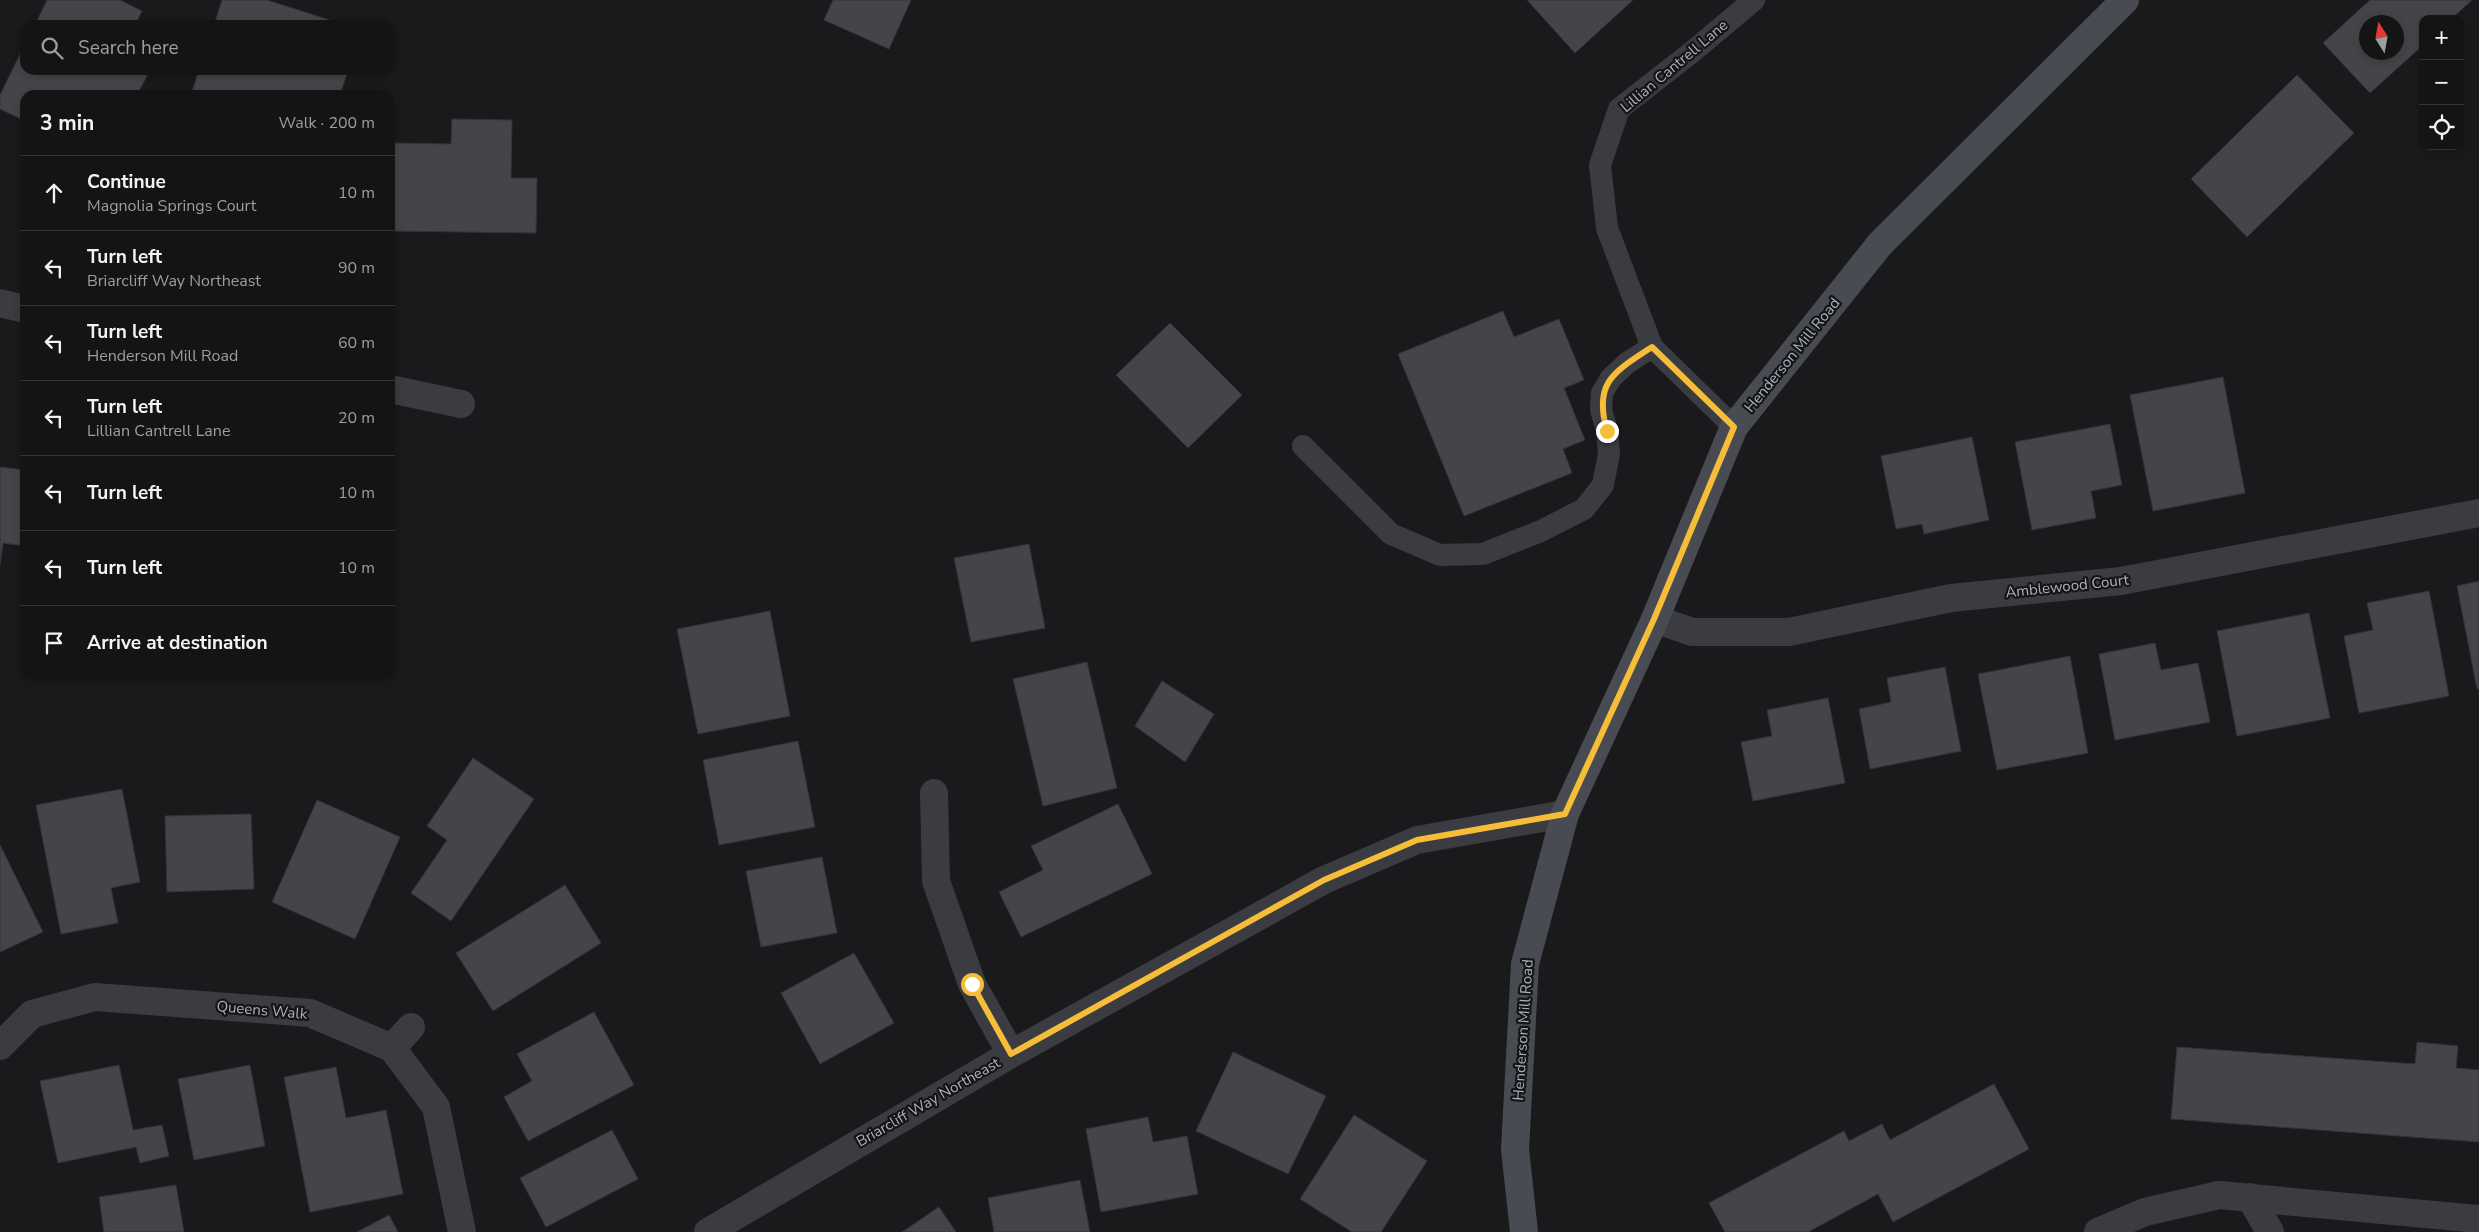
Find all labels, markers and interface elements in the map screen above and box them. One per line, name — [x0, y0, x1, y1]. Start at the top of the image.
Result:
street label: Lillian Cantrell Lane — [1616, 15, 1732, 117]
north arrow — [2359, 15, 2404, 60]
map controls — [2419, 15, 2464, 150]
button: + — [2419, 15, 2464, 60]
search box — [20, 20, 395, 75]
icon: search — [38, 34, 66, 62]
text: Search here — [78, 35, 179, 61]
button: − — [2419, 60, 2464, 105]
button: locate — [2419, 105, 2464, 150]
text: 3 min — [40, 109, 94, 137]
text: Walk · 200 m — [279, 112, 375, 134]
text: Continue — [87, 169, 166, 195]
icon: ahead — [40, 179, 68, 207]
text: 10 m — [338, 182, 375, 204]
text: Magnolia Springs Court — [87, 195, 256, 217]
text: Turn left — [87, 244, 162, 270]
icon: left — [40, 254, 68, 282]
text: 90 m — [338, 257, 375, 279]
text: Briarcliff Way Northeast — [87, 270, 261, 292]
street label: Henderson Mill Road — [1740, 294, 1844, 416]
text: Turn left — [87, 319, 162, 345]
icon: left — [40, 329, 68, 357]
text: 60 m — [338, 332, 375, 354]
text: Henderson Mill Road — [87, 345, 238, 367]
text: Turn left — [87, 394, 162, 420]
icon: left — [40, 404, 68, 432]
text: 20 m — [338, 407, 375, 429]
text: Lillian Cantrell Lane — [87, 420, 230, 442]
route end — [1596, 420, 1619, 443]
icon: left — [40, 479, 68, 507]
text: Turn left — [87, 480, 162, 506]
text: 10 m — [338, 482, 375, 504]
icon: left — [40, 554, 68, 582]
text: Turn left — [87, 555, 162, 581]
text: 10 m — [338, 557, 375, 579]
street label: Amblewood Court — [2004, 570, 2130, 602]
icon: arrive — [40, 629, 68, 657]
text: Arrive at destination — [87, 630, 268, 656]
street label: Henderson Mill Road — [1508, 959, 1538, 1101]
route start — [961, 973, 984, 996]
street label: Queens Walk — [216, 996, 309, 1024]
street label: Briarcliff Way Northeast — [852, 1052, 1004, 1151]

